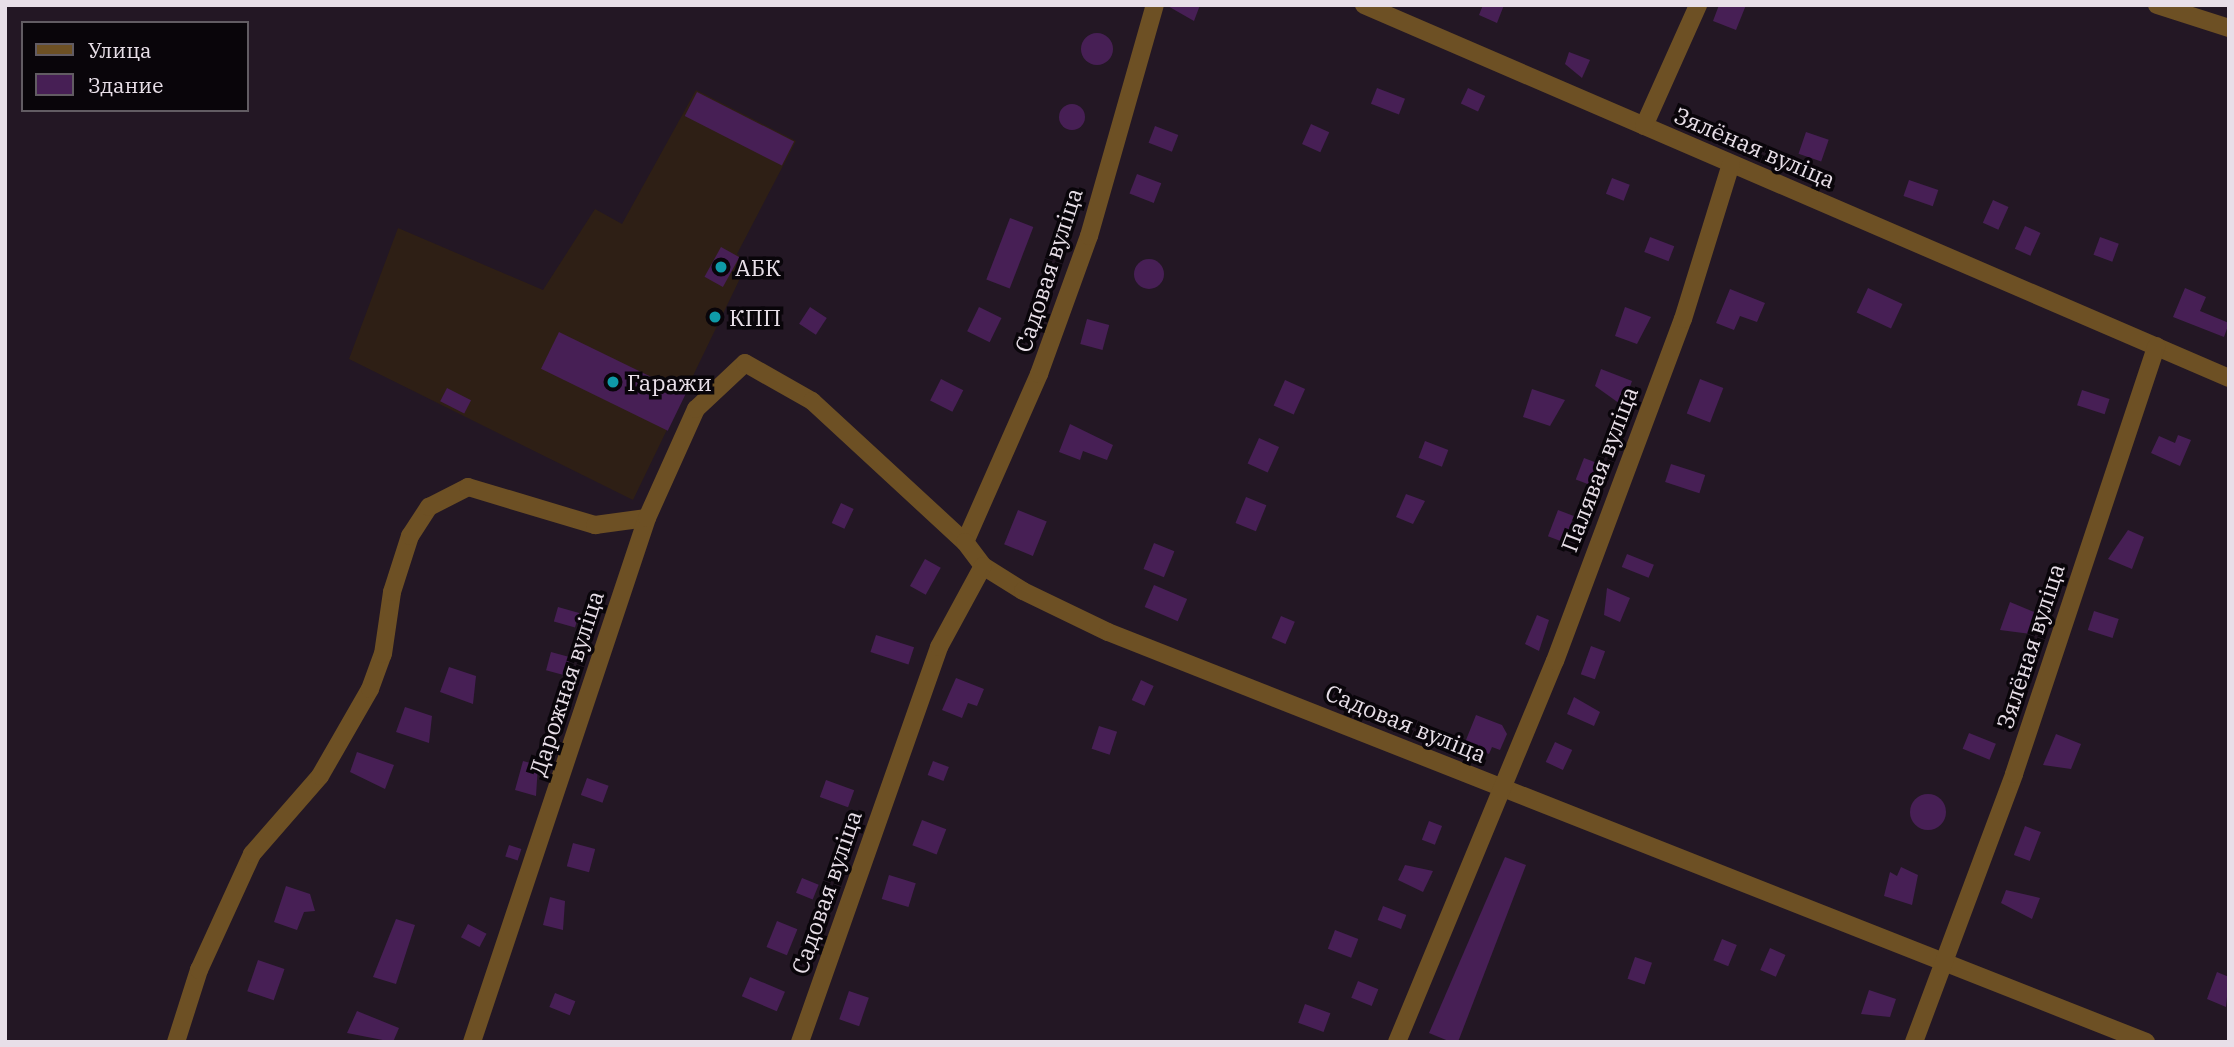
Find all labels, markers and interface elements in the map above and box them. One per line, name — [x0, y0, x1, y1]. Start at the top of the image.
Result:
legend — [21, 21, 248, 112]
text: Улица — [88, 36, 152, 64]
text: Здание — [88, 71, 163, 99]
street label: Зялёная вуліца — [1670, 101, 1840, 193]
street label: Садовая вуліца — [1008, 184, 1088, 356]
place label: АБК — [735, 253, 781, 281]
marker: АБК — [713, 259, 729, 275]
place label: КПП — [729, 303, 781, 331]
marker: КПП — [707, 309, 723, 325]
place label: Гаражи — [627, 368, 712, 396]
marker: Гаражи — [605, 374, 621, 390]
street label: Палявая вуліца — [1555, 382, 1643, 556]
street label: Зялёная вуліца — [1990, 560, 2070, 732]
street label: Дарожная вуліца — [523, 587, 609, 779]
street label: Садовая вуліца — [1322, 678, 1490, 768]
street label: Садовая вуліца — [785, 807, 867, 977]

